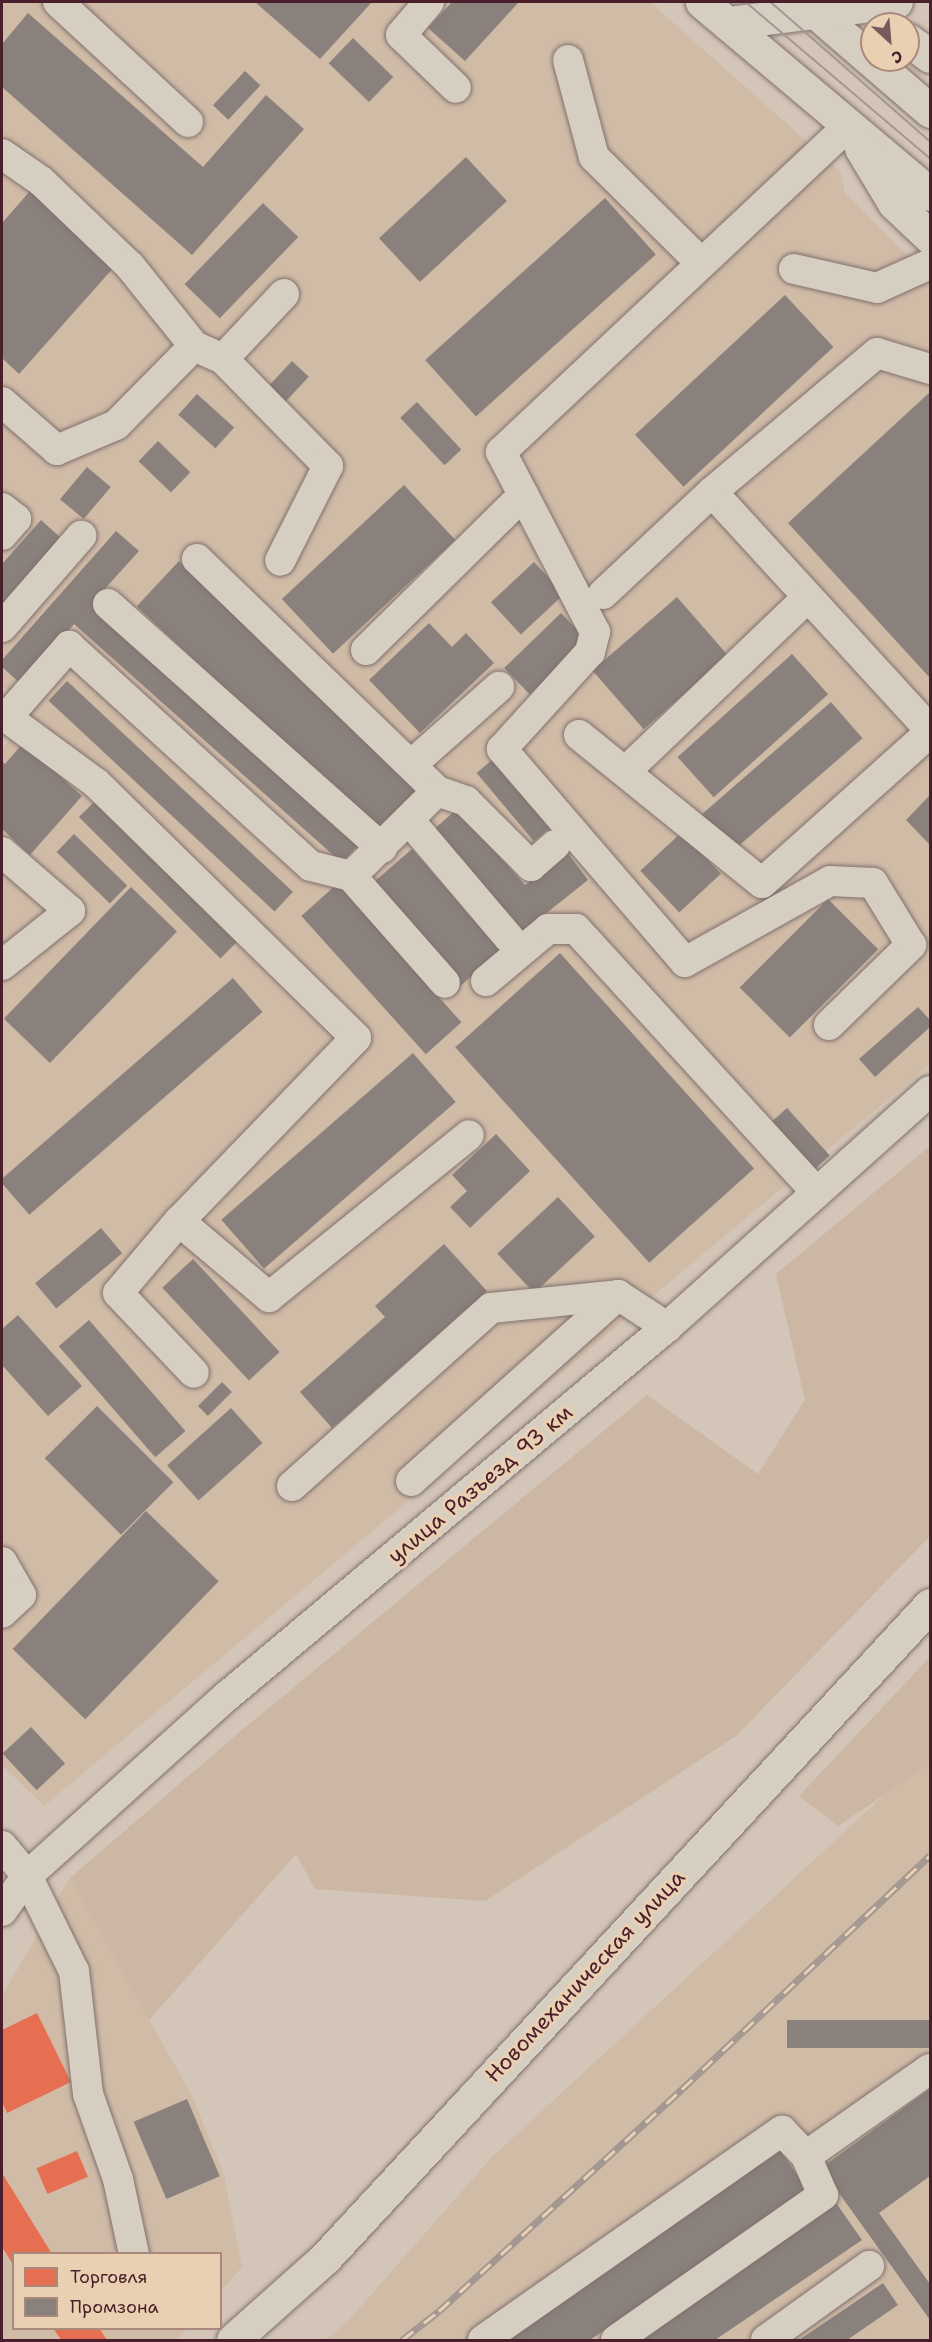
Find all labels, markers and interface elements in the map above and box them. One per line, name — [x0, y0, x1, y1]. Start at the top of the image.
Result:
north arrow — [860, 12, 920, 72]
text: С — [888, 45, 906, 68]
street label: улица Разъезд 93 км — [382, 1399, 578, 1569]
street label: Новомеханическая улица — [480, 1864, 690, 2088]
legend — [12, 2252, 222, 2330]
text: Торговля — [70, 2265, 148, 2289]
text: Промзона — [70, 2295, 159, 2319]

